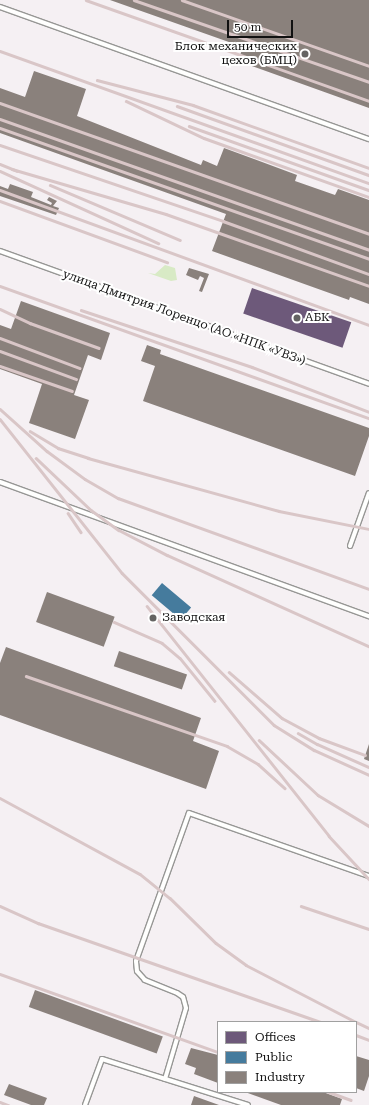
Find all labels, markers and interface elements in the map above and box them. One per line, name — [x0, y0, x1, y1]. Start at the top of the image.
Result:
scale bar — [229, 12, 295, 38]
text: 50 m — [234, 20, 261, 34]
place label: Блок механических цехов (БМЦ) — [175, 40, 297, 68]
marker: Блок механических цехов (БМЦ) — [300, 49, 310, 59]
street label: улица Дмитрия Лоренцо (АО «НПК «УВЗ») — [61, 267, 307, 369]
place label: АБК — [305, 311, 330, 325]
marker: АБК — [292, 313, 302, 323]
place label: Заводская — [162, 611, 225, 625]
marker: Заводская — [147, 612, 159, 624]
legend — [217, 1021, 357, 1093]
text: Offices — [255, 1030, 296, 1044]
text: Public — [255, 1050, 292, 1064]
text: Industry — [255, 1070, 305, 1084]

